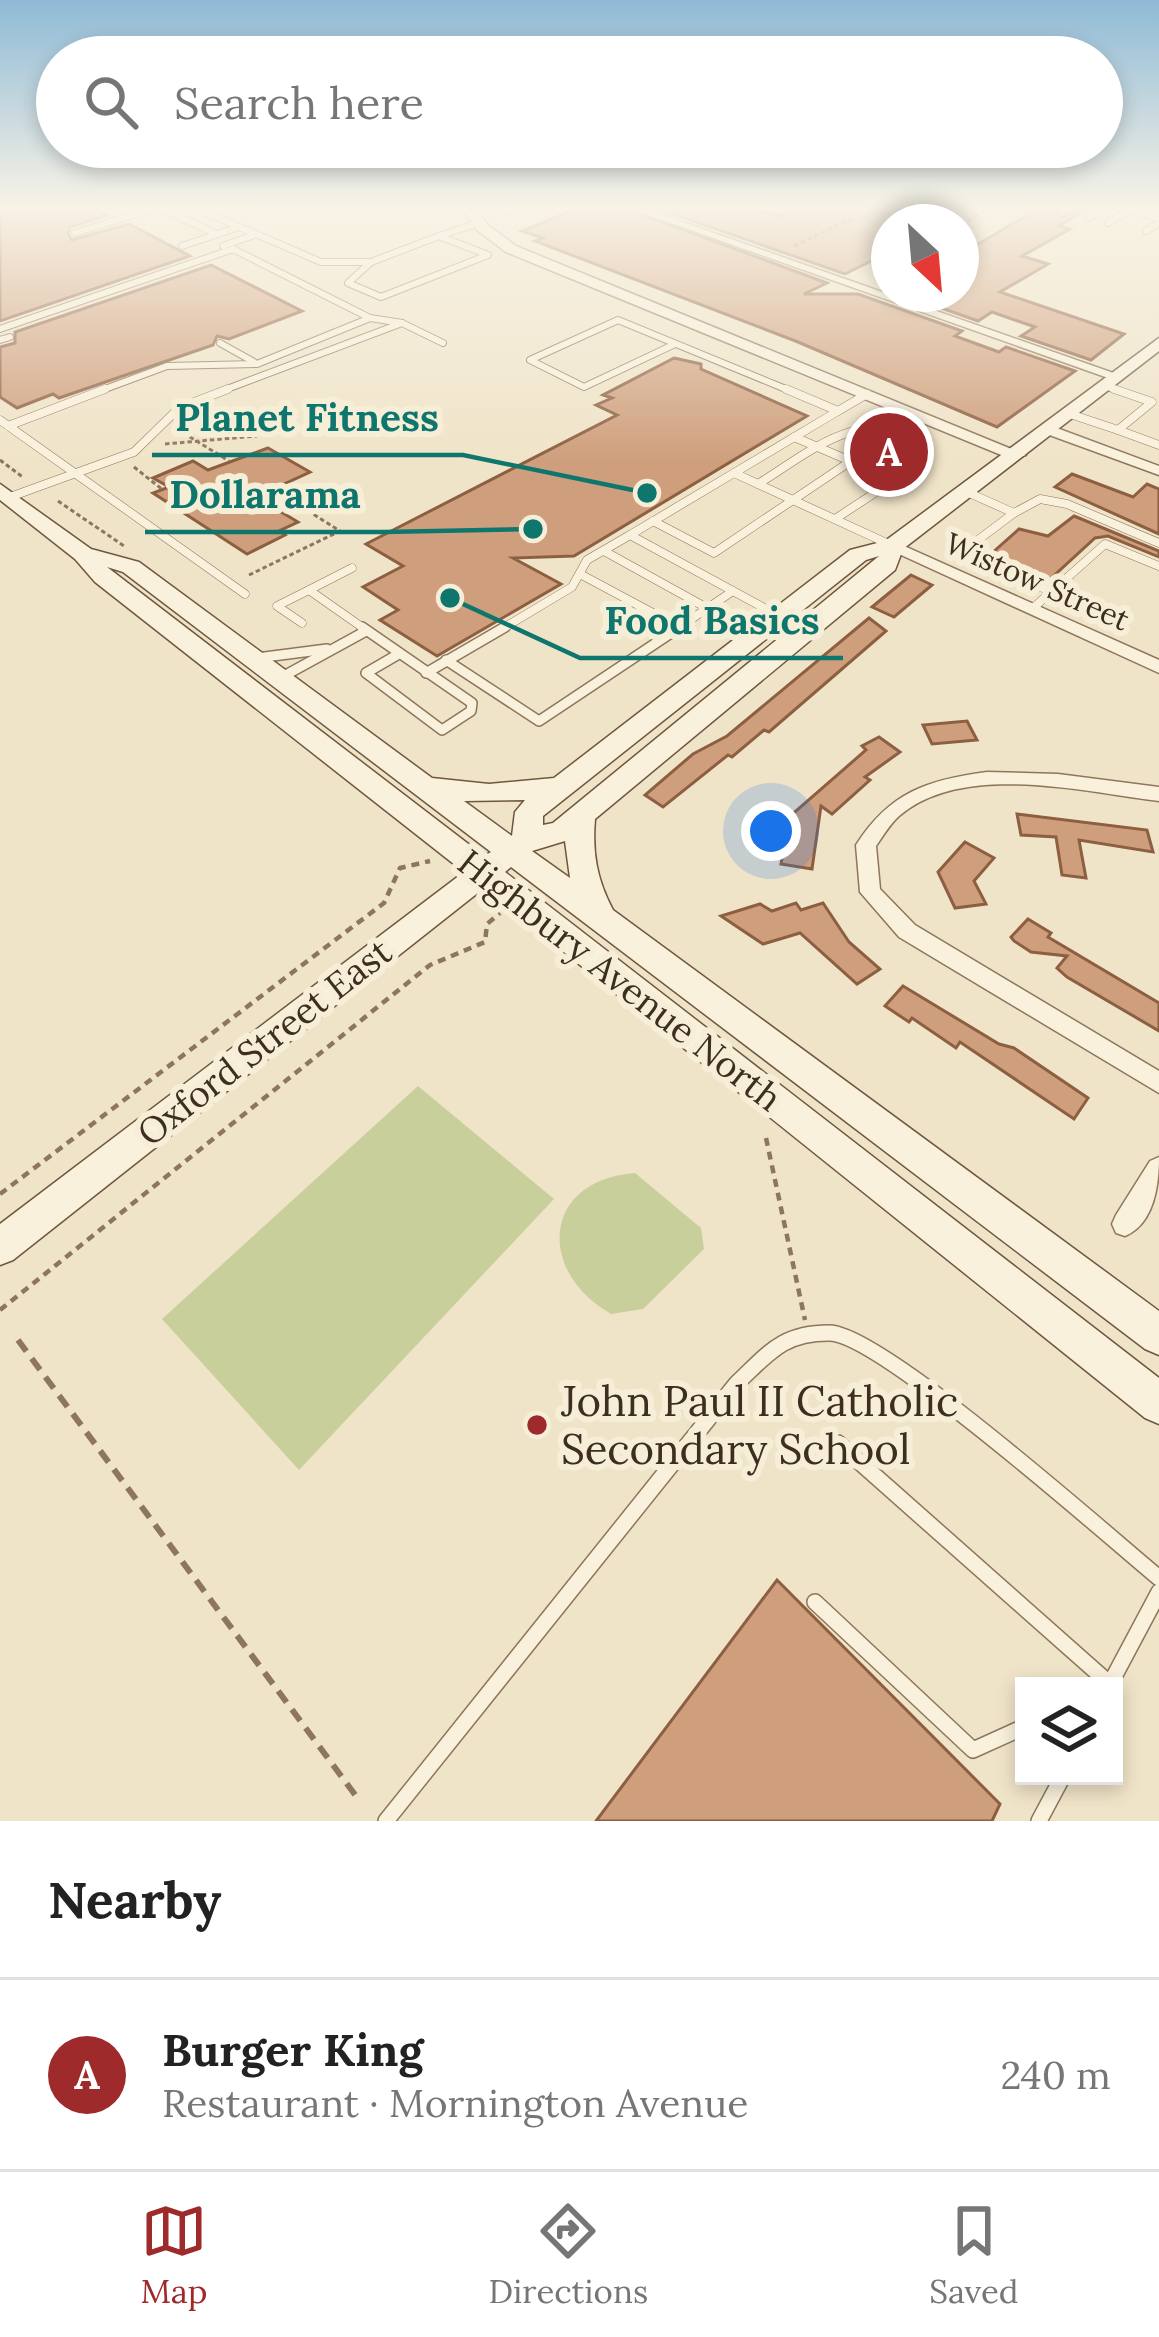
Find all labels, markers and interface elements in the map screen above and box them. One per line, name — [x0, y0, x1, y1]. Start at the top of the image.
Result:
search box — [36, 36, 1123, 168]
icon: search — [78, 69, 144, 135]
text: Search here — [174, 74, 424, 131]
north arrow — [871, 204, 979, 312]
callout: Planet Fitness — [152, 380, 463, 455]
text: Planet Fitness — [175, 392, 439, 442]
pin: A — [850, 407, 928, 497]
callout: Dollarama — [145, 457, 384, 532]
text: Dollarama — [169, 469, 361, 519]
street label: Wistow Street — [939, 524, 1136, 639]
callout: Food Basics — [580, 583, 843, 658]
text: Food Basics — [604, 595, 820, 645]
your location — [741, 801, 801, 861]
street label: Highbury Avenue North — [449, 839, 791, 1121]
street label: Oxford Street East — [128, 928, 400, 1156]
place label: John Paul II Catholic Secondary School — [560, 1374, 958, 1476]
marker: John Paul II Catholic Secondary School — [524, 1412, 550, 1438]
map controls — [1015, 1677, 1123, 1785]
button: layers — [1015, 1677, 1123, 1785]
text: Nearby — [48, 1867, 221, 1932]
text: Burger King — [162, 2021, 423, 2078]
text: A — [74, 2050, 100, 2100]
text: 240 m — [1000, 2050, 1111, 2100]
text: Restaurant · Mornington Avenue — [162, 2078, 748, 2128]
tab: Map — [140, 2198, 208, 2312]
tab: Directions — [489, 2198, 648, 2312]
tab: Saved — [929, 2198, 1018, 2312]

